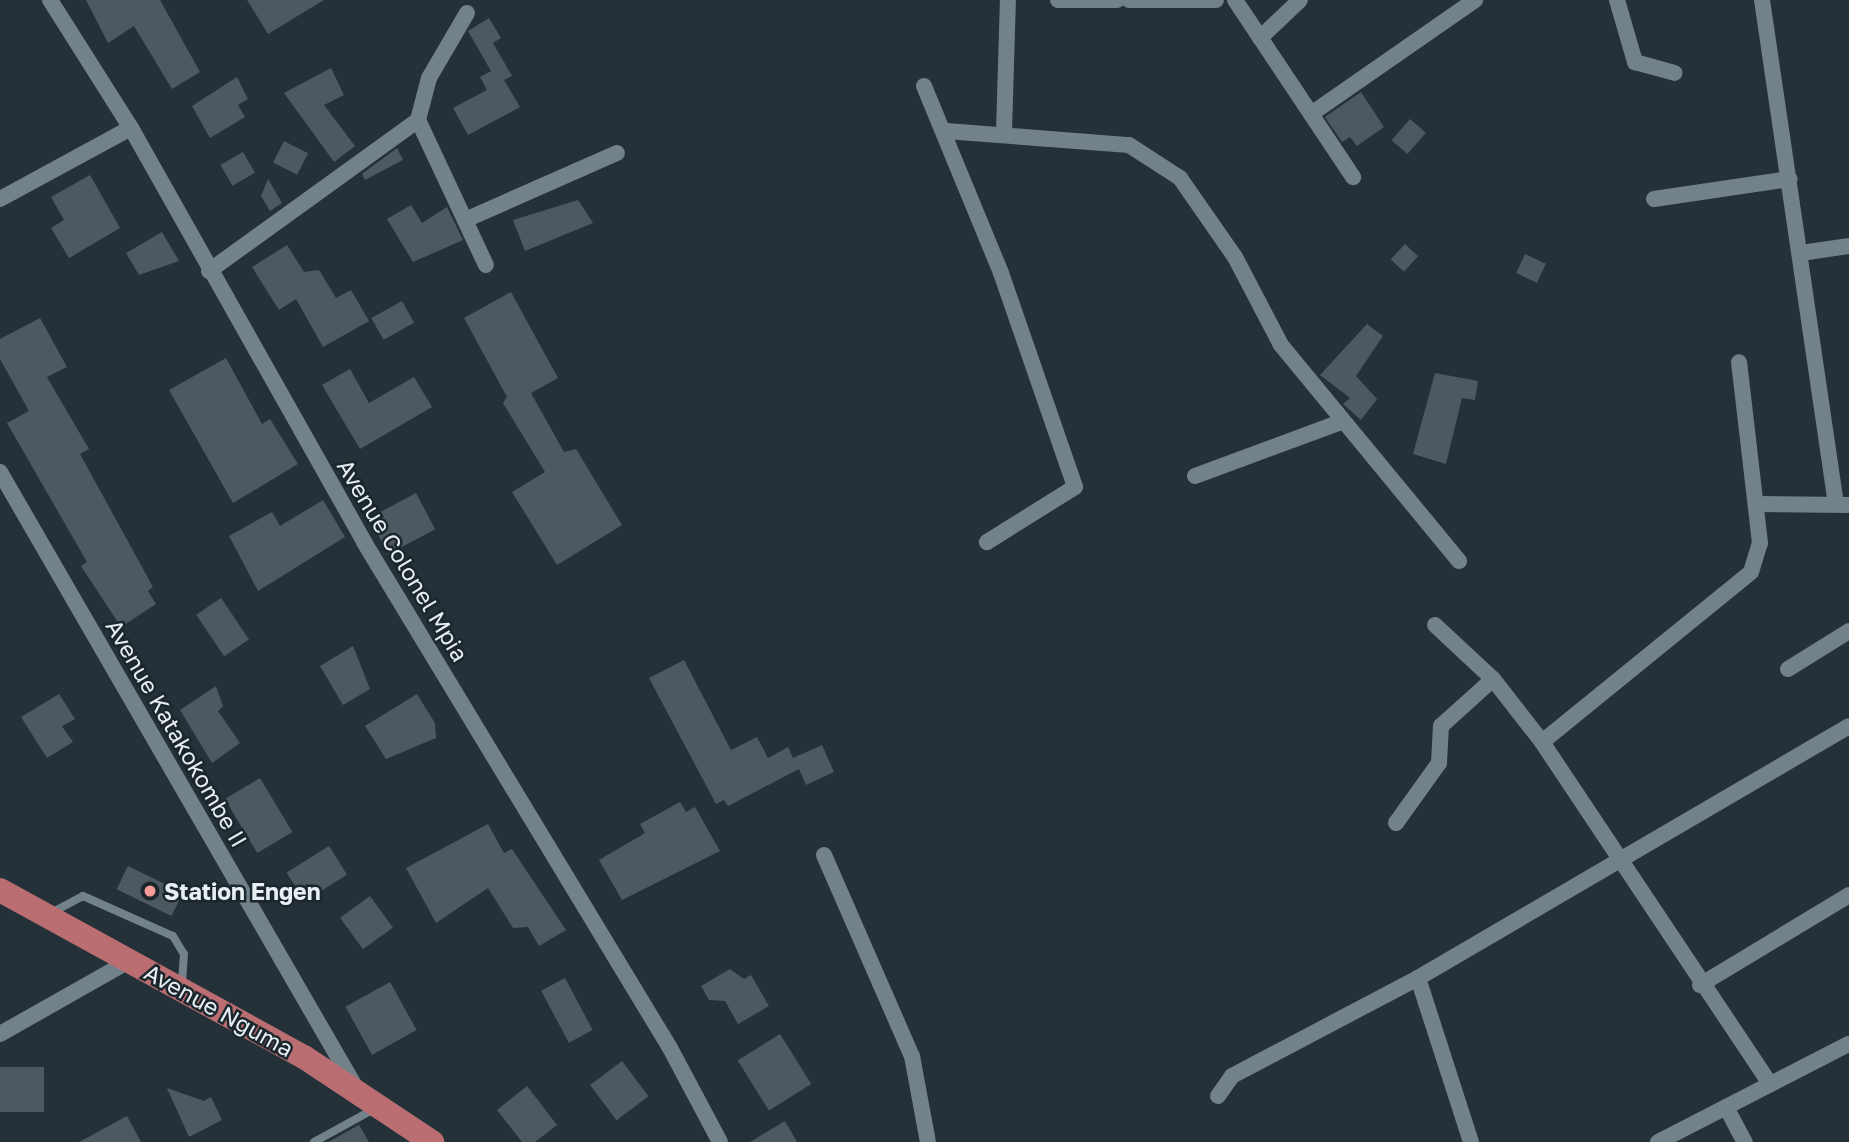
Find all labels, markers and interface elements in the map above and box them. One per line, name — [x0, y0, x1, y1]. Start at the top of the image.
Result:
street label: Avenue Colonel Mpia — [332, 454, 474, 666]
street label: Avenue Katakokombe II — [100, 614, 254, 852]
place label: Station Engen — [164, 877, 321, 905]
marker: Station Engen — [142, 883, 158, 899]
street label: Avenue Nguma — [140, 958, 298, 1062]

